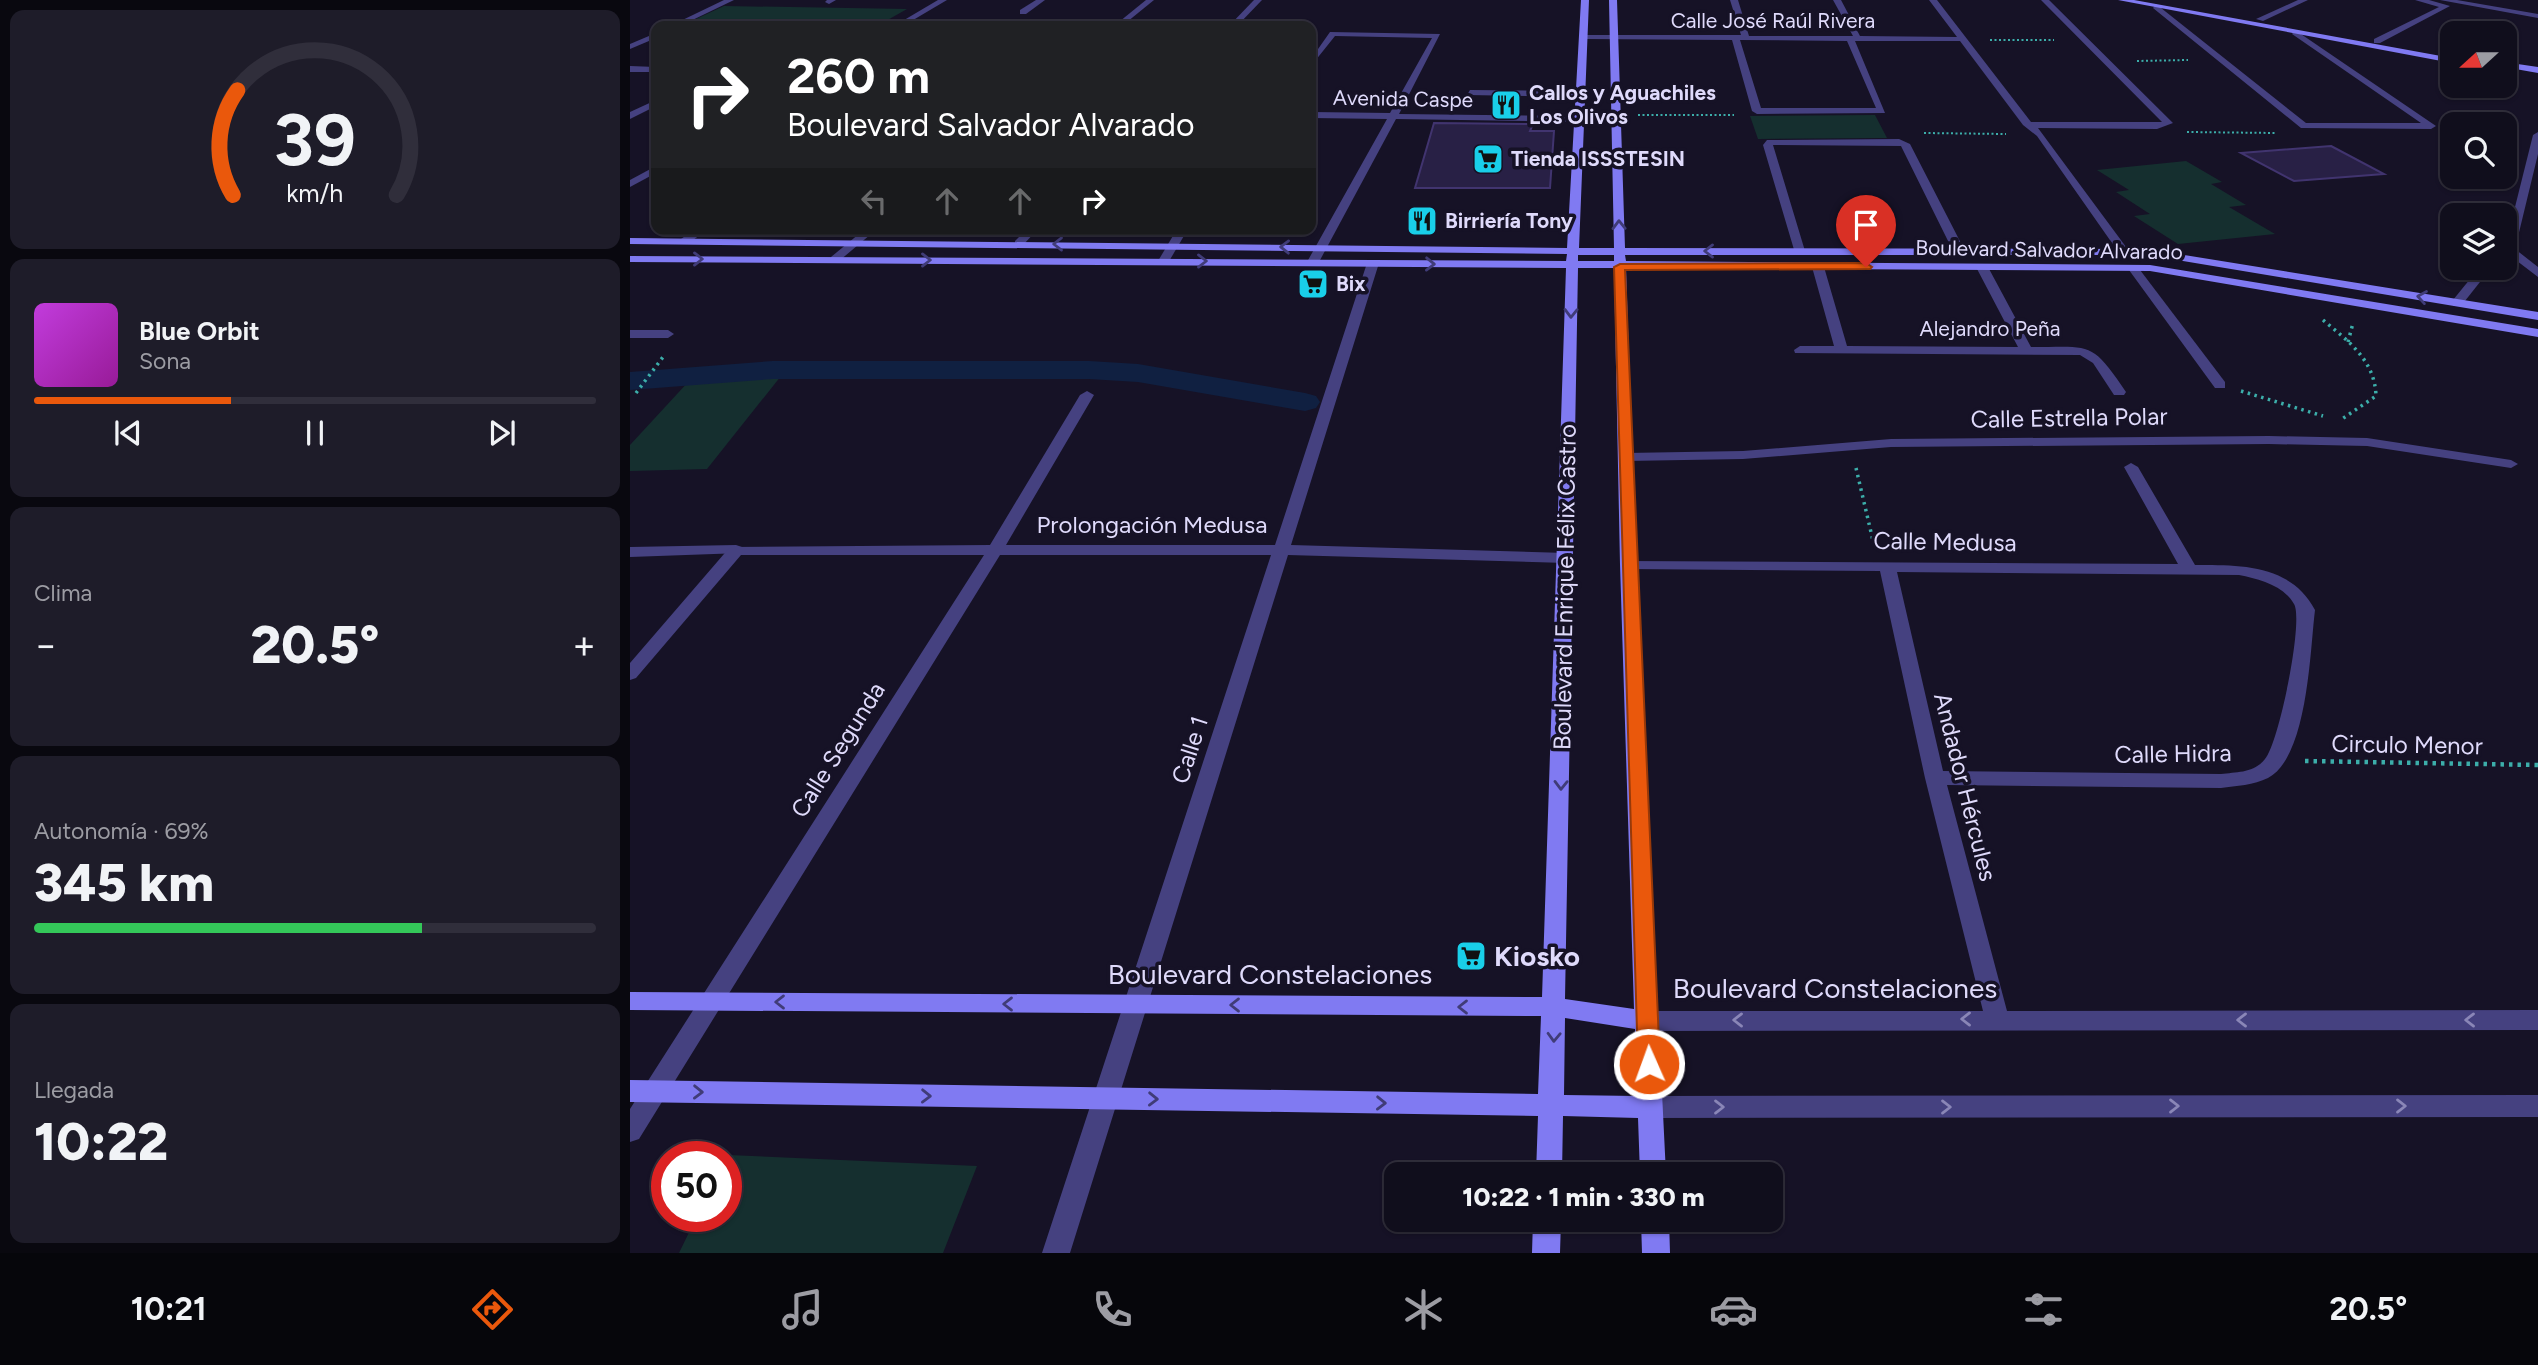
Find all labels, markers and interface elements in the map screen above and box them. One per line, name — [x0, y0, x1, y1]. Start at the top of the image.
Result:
street label: Calle José Raúl Rivera — [1671, 8, 1875, 33]
north arrow — [2440, 21, 2516, 98]
map controls — [2440, 21, 2517, 280]
text: 260 m — [787, 46, 930, 105]
icon: right — [672, 49, 763, 140]
place label: Callos y Aguachiles Los Olivos — [1529, 80, 1716, 129]
street label: Avenida Caspe — [1333, 85, 1473, 112]
restaurant icon: Callos y Aguachiles Los Olivos — [1489, 88, 1523, 122]
text: 39 — [274, 97, 356, 184]
text: Boulevard Salvador Alvarado — [787, 106, 1194, 144]
button: search — [2440, 112, 2517, 189]
supermarket icon: Tienda ISSSTESIN — [1471, 142, 1505, 176]
place label: Tienda ISSSTESIN — [1511, 146, 1685, 171]
text: km/h — [286, 178, 344, 208]
icon: left — [855, 182, 893, 220]
icon: ahead — [928, 182, 966, 220]
icon: ahead — [1001, 182, 1039, 220]
icon: right — [1074, 182, 1112, 220]
pin — [1836, 195, 1896, 267]
button: layers — [2440, 203, 2517, 280]
restaurant icon: Birriería Tony — [1405, 204, 1439, 238]
icon: arrive — [1847, 206, 1885, 244]
place label: Birriería Tony — [1445, 208, 1574, 233]
one-way arrow — [1611, 219, 1626, 230]
street label: Boulevard Salvador Alvarado — [1915, 235, 2183, 264]
one-way arrow — [1052, 236, 1062, 252]
one-way arrow — [1279, 239, 1290, 254]
one-way arrow — [1703, 243, 1713, 259]
one-way arrow — [693, 251, 704, 267]
one-way arrow — [921, 252, 931, 268]
one-way arrow — [1197, 254, 1208, 269]
one-way arrow — [1424, 256, 1435, 271]
supermarket icon: Bix — [1296, 267, 1330, 301]
place label: Bix — [1336, 271, 1366, 296]
one-way arrow — [2416, 290, 2428, 305]
one-way arrow — [1564, 308, 1579, 319]
text: Blue Orbit — [139, 315, 260, 347]
street label: Alejandro Peña — [1920, 316, 2061, 341]
text: Sona — [139, 347, 191, 375]
street label: Calle Estrella Polar — [1970, 401, 2168, 434]
icon: previous — [109, 414, 147, 452]
icon: pause — [296, 414, 334, 452]
icon: next — [483, 414, 521, 452]
street label: Boulevard Enrique Félix Castro — [1547, 424, 1582, 750]
street label: Prolongación Medusa — [1037, 510, 1267, 539]
street label: Calle Medusa — [1873, 526, 2017, 557]
text: Clima — [34, 579, 92, 607]
text: 20.5° — [251, 614, 379, 676]
text: − — [34, 622, 58, 668]
text: + — [572, 622, 596, 668]
street label: Calle Segunda — [784, 677, 891, 823]
street label: Andador Hércules — [1928, 690, 2003, 884]
street label: Calle 1 — [1165, 713, 1214, 787]
street label: Circulo Menor — [2331, 729, 2483, 760]
street label: Calle Hidra — [2114, 738, 2232, 769]
one-way arrow — [1553, 780, 1569, 791]
text: Autonomía · 69% — [34, 817, 209, 845]
text: 345 km — [34, 852, 214, 914]
supermarket icon: Kiosko — [1454, 939, 1488, 973]
place label: Kiosko — [1494, 939, 1580, 973]
street label: Boulevard Constelaciones — [1108, 957, 1432, 991]
street label: Boulevard Constelaciones — [1673, 971, 1997, 1005]
one-way arrow — [774, 994, 785, 1010]
one-way arrow — [1002, 996, 1012, 1012]
one-way arrow — [1229, 997, 1240, 1013]
one-way arrow — [1457, 999, 1467, 1015]
one-way arrow — [1960, 1011, 1971, 1027]
one-way arrow — [1733, 1012, 1743, 1028]
one-way arrow — [2237, 1012, 2248, 1027]
one-way arrow — [2464, 1012, 2475, 1028]
position arrow — [1612, 1027, 1686, 1101]
one-way arrow — [1547, 1032, 1562, 1043]
text: Llegada — [34, 1076, 114, 1104]
one-way arrow — [693, 1085, 704, 1100]
one-way arrow — [921, 1088, 931, 1104]
one-way arrow — [1148, 1091, 1159, 1107]
one-way arrow — [1375, 1095, 1386, 1110]
one-way arrow — [2169, 1098, 2179, 1114]
one-way arrow — [2396, 1098, 2407, 1114]
one-way arrow — [1714, 1099, 1724, 1115]
one-way arrow — [1941, 1099, 1952, 1115]
text: 10:22 — [34, 1111, 168, 1173]
speed limit sign: 50 — [651, 1141, 742, 1232]
text: 10:22 · 1 min · 330 m — [1462, 1181, 1705, 1213]
icon: directions — [468, 1285, 517, 1334]
icon: music — [778, 1285, 827, 1334]
icon: phone — [1088, 1285, 1137, 1334]
icon: climate — [1399, 1285, 1448, 1334]
icon: car — [1709, 1285, 1758, 1334]
icon: filters — [2019, 1285, 2068, 1334]
text: 10:21 — [131, 1290, 207, 1328]
text: 20.5° — [2329, 1290, 2407, 1328]

